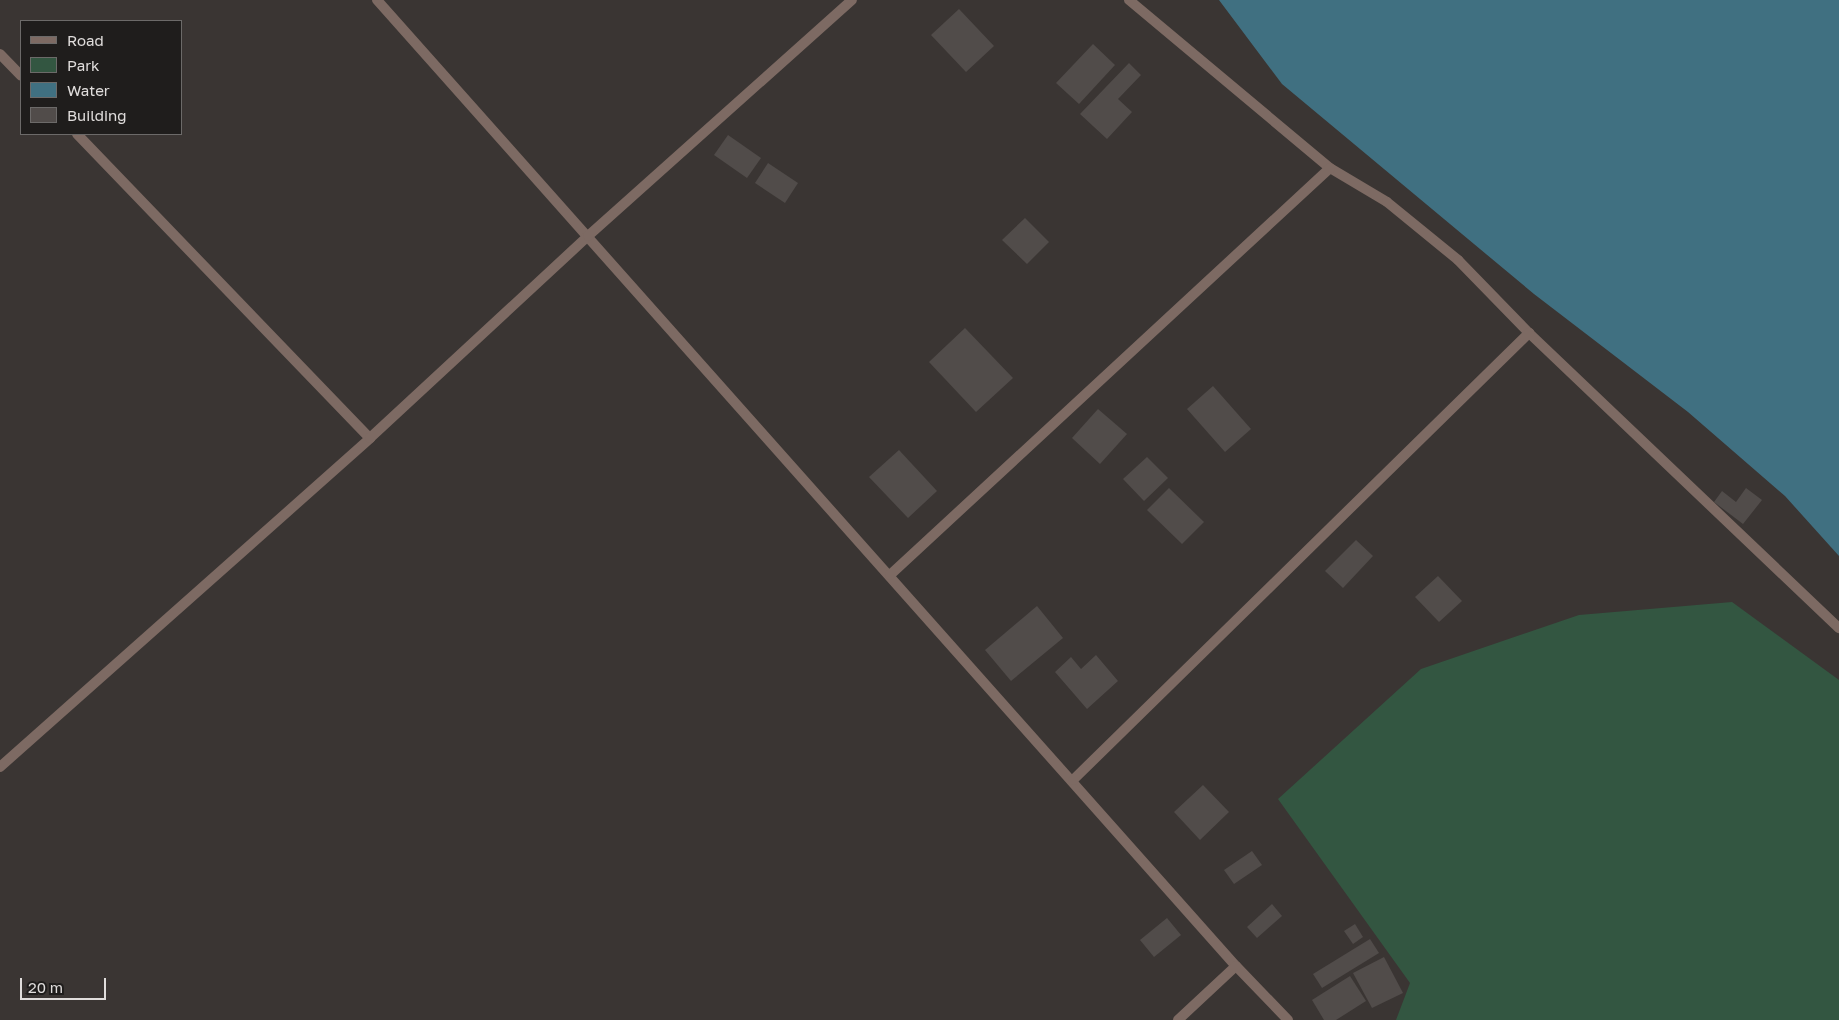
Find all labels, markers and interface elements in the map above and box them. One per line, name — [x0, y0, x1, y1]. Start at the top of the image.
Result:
legend — [20, 20, 182, 135]
text: Road — [67, 31, 104, 49]
text: Park — [67, 56, 99, 74]
text: Water — [67, 81, 110, 99]
text: Building — [67, 106, 127, 124]
scale bar — [22, 968, 109, 1000]
text: 20 m — [28, 978, 63, 996]

